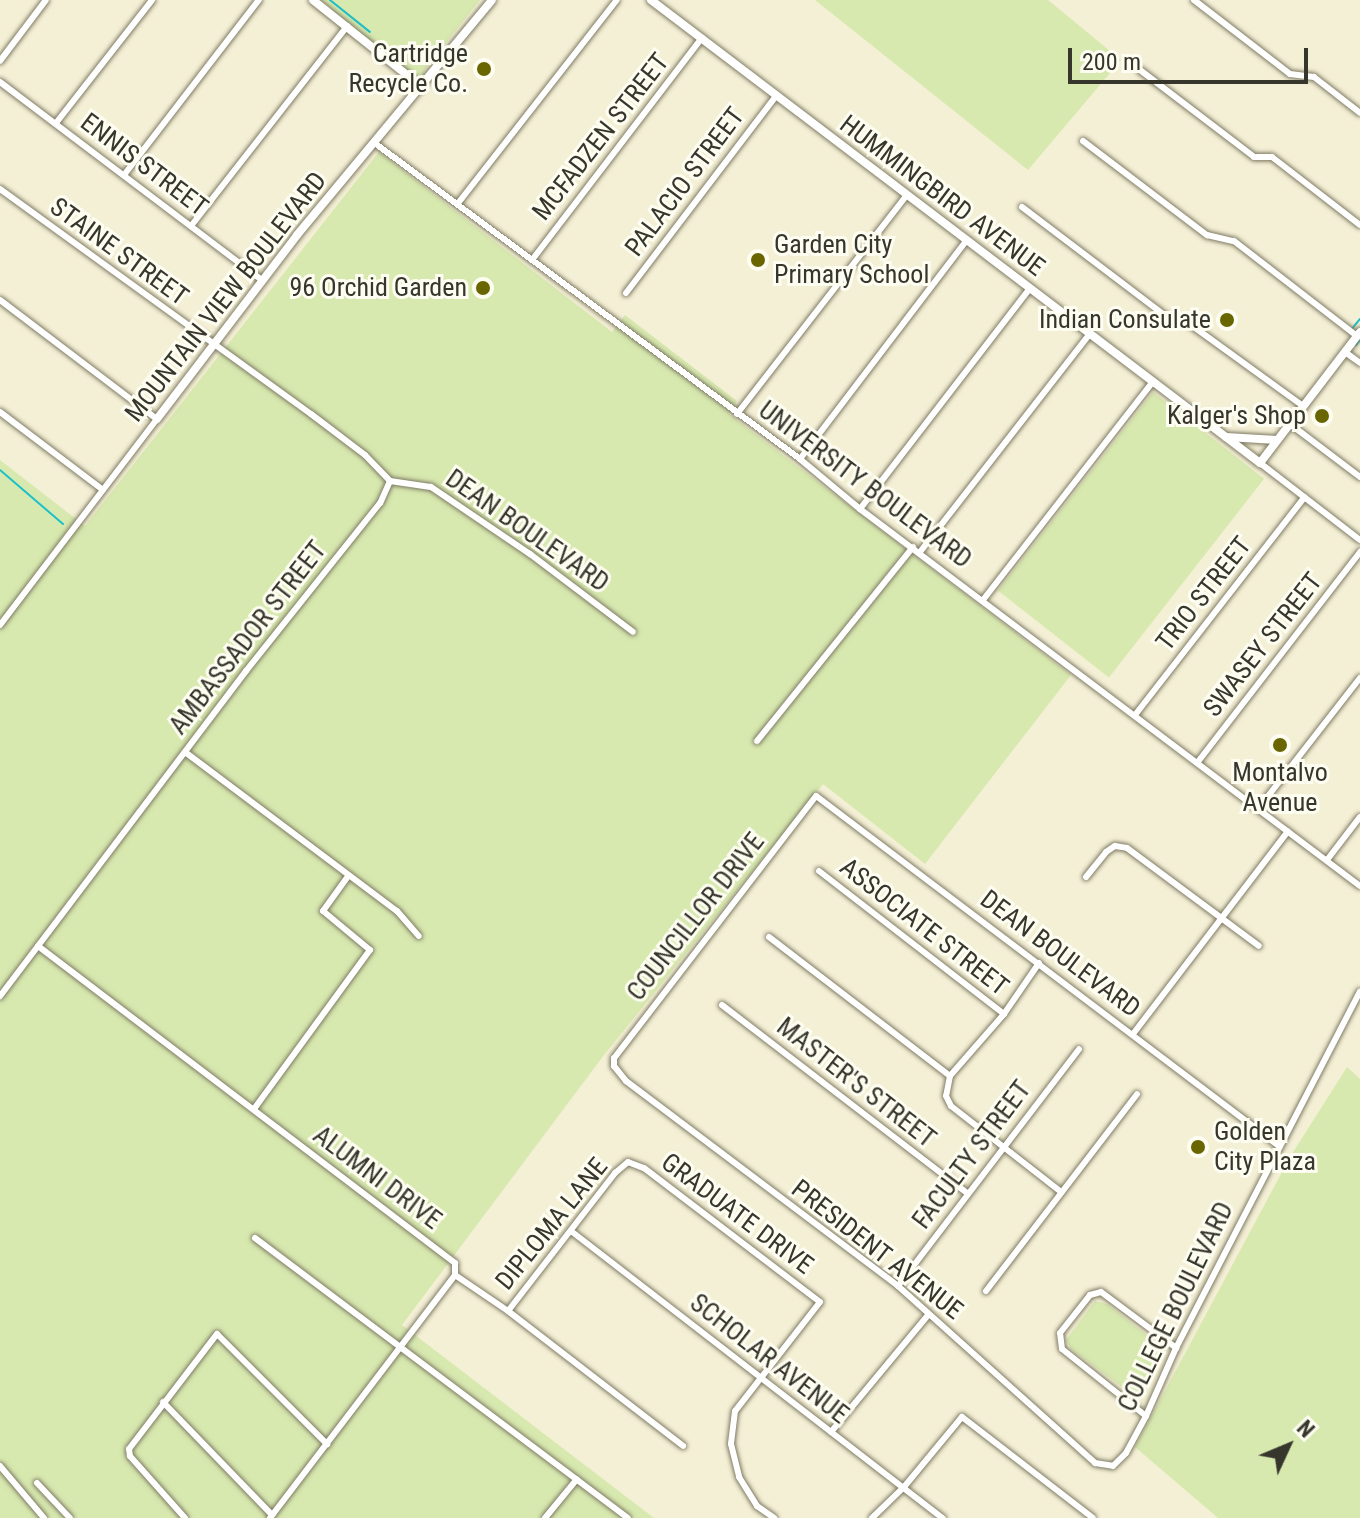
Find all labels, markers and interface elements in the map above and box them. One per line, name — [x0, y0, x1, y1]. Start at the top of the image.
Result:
scale bar — [1072, 32, 1312, 82]
place label: Cartridge Recycle Co. — [349, 38, 468, 100]
street label: MCFADZEN STREET — [526, 47, 676, 227]
text: 200 m — [1082, 48, 1141, 76]
marker: Cartridge Recycle Co. — [475, 60, 493, 78]
street label: PALACIO STREET — [619, 101, 751, 263]
street label: ENNIS STREET — [74, 107, 214, 223]
street label: HUMMINGBIRD AVENUE — [833, 109, 1051, 283]
street label: MOUNTAIN VIEW BOULEVARD — [119, 166, 333, 428]
street label: STAINE STREET — [44, 191, 194, 313]
place label: Garden City Primary School — [774, 229, 929, 290]
marker: Garden City Primary School — [749, 251, 767, 269]
place label: 96 Orchid Garden — [289, 272, 467, 304]
marker: 96 Orchid Garden — [474, 279, 492, 297]
place label: Indian Consulate — [1039, 304, 1211, 336]
marker: Indian Consulate — [1218, 311, 1236, 329]
street label: UNIVERSITY BOULEVARD — [752, 395, 978, 575]
place label: Kalger's Shop — [1167, 400, 1306, 432]
marker: Kalger's Shop — [1313, 407, 1331, 425]
street label: DEAN BOULEVARD — [439, 463, 615, 599]
street label: TRIO STREET — [1150, 531, 1258, 657]
street label: AMBASSADOR STREET — [163, 535, 333, 741]
street label: SWASEY STREET — [1197, 567, 1329, 723]
marker: Montalvo Avenue — [1271, 736, 1289, 754]
place label: Montalvo Avenue — [1232, 757, 1328, 818]
street label: COUNCILLOR DRIVE — [621, 827, 771, 1007]
street label: ASSOCIATE STREET — [834, 852, 1014, 1002]
street label: DEAN BOULEVARD — [974, 884, 1146, 1024]
street label: MASTER'S STREET — [770, 1011, 942, 1155]
street label: FACULTY STREET — [906, 1075, 1038, 1235]
place label: Golden City Plaza — [1214, 1116, 1316, 1178]
street label: ALUMNI DRIVE — [307, 1120, 447, 1236]
marker: Golden City Plaza — [1189, 1138, 1207, 1156]
street label: GRADUATE DRIVE — [655, 1147, 819, 1281]
street label: DIPLOMA LANE — [489, 1152, 615, 1296]
street label: PRESIDENT AVENUE — [785, 1173, 969, 1327]
street label: COLLEGE BOULEVARD — [1112, 1197, 1240, 1417]
street label: SCHOLAR AVENUE — [684, 1287, 854, 1431]
north arrow — [1248, 1406, 1328, 1486]
text: N — [1292, 1415, 1319, 1443]

